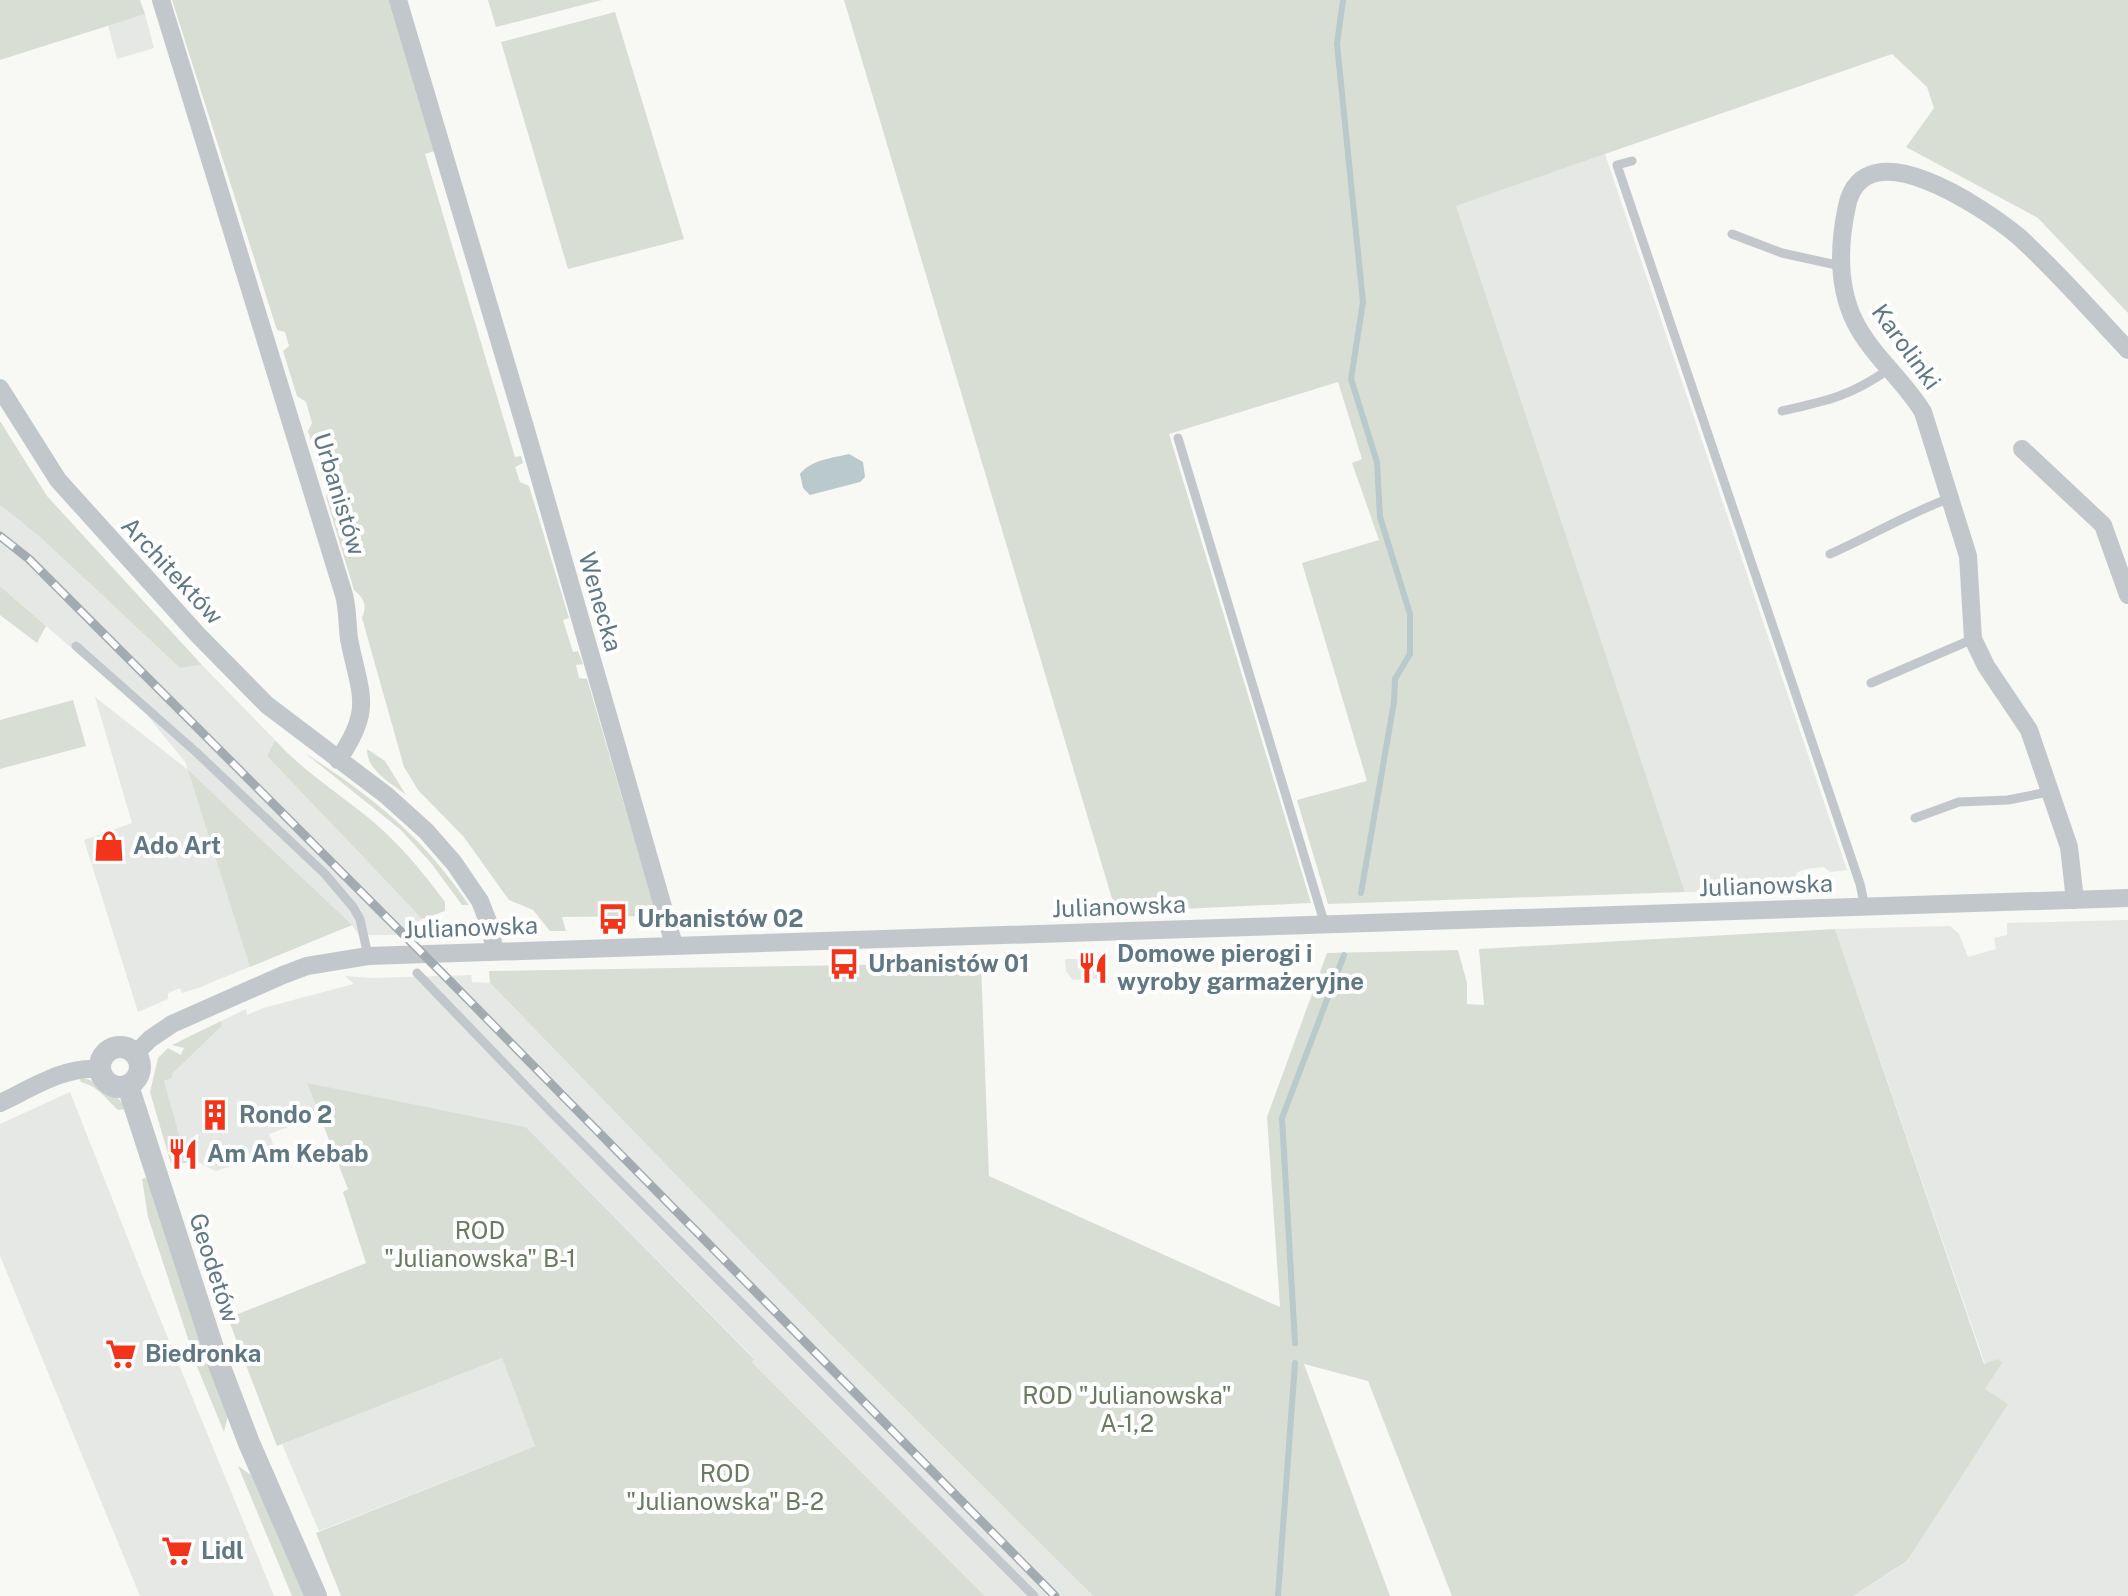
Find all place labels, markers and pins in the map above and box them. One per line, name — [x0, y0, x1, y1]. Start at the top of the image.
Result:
shop icon: Ado Art — [92, 829, 126, 863]
place label: Ado Art — [133, 831, 221, 859]
bus stop icon: Urbanistów 02 — [596, 902, 630, 936]
place label: Urbanistów 02 — [637, 904, 804, 932]
place label: Domowe pierogi i wyroby garmażeryjne — [1117, 939, 1364, 995]
bus stop icon: Urbanistów 01 — [827, 947, 861, 981]
place label: Urbanistów 01 — [868, 949, 1030, 977]
restaurant icon: Domowe pierogi i wyroby garmażeryjne — [1076, 951, 1110, 985]
building icon: Rondo 2 — [198, 1098, 232, 1132]
place label: Rondo 2 — [239, 1100, 332, 1128]
restaurant icon: Am Am Kebab — [166, 1137, 200, 1171]
place label: Am Am Kebab — [207, 1139, 369, 1167]
supermarket icon: Biedronka — [104, 1337, 138, 1371]
place label: Biedronka — [145, 1339, 261, 1367]
supermarket icon: Lidl — [160, 1534, 194, 1568]
place label: Lidl — [201, 1536, 244, 1564]

